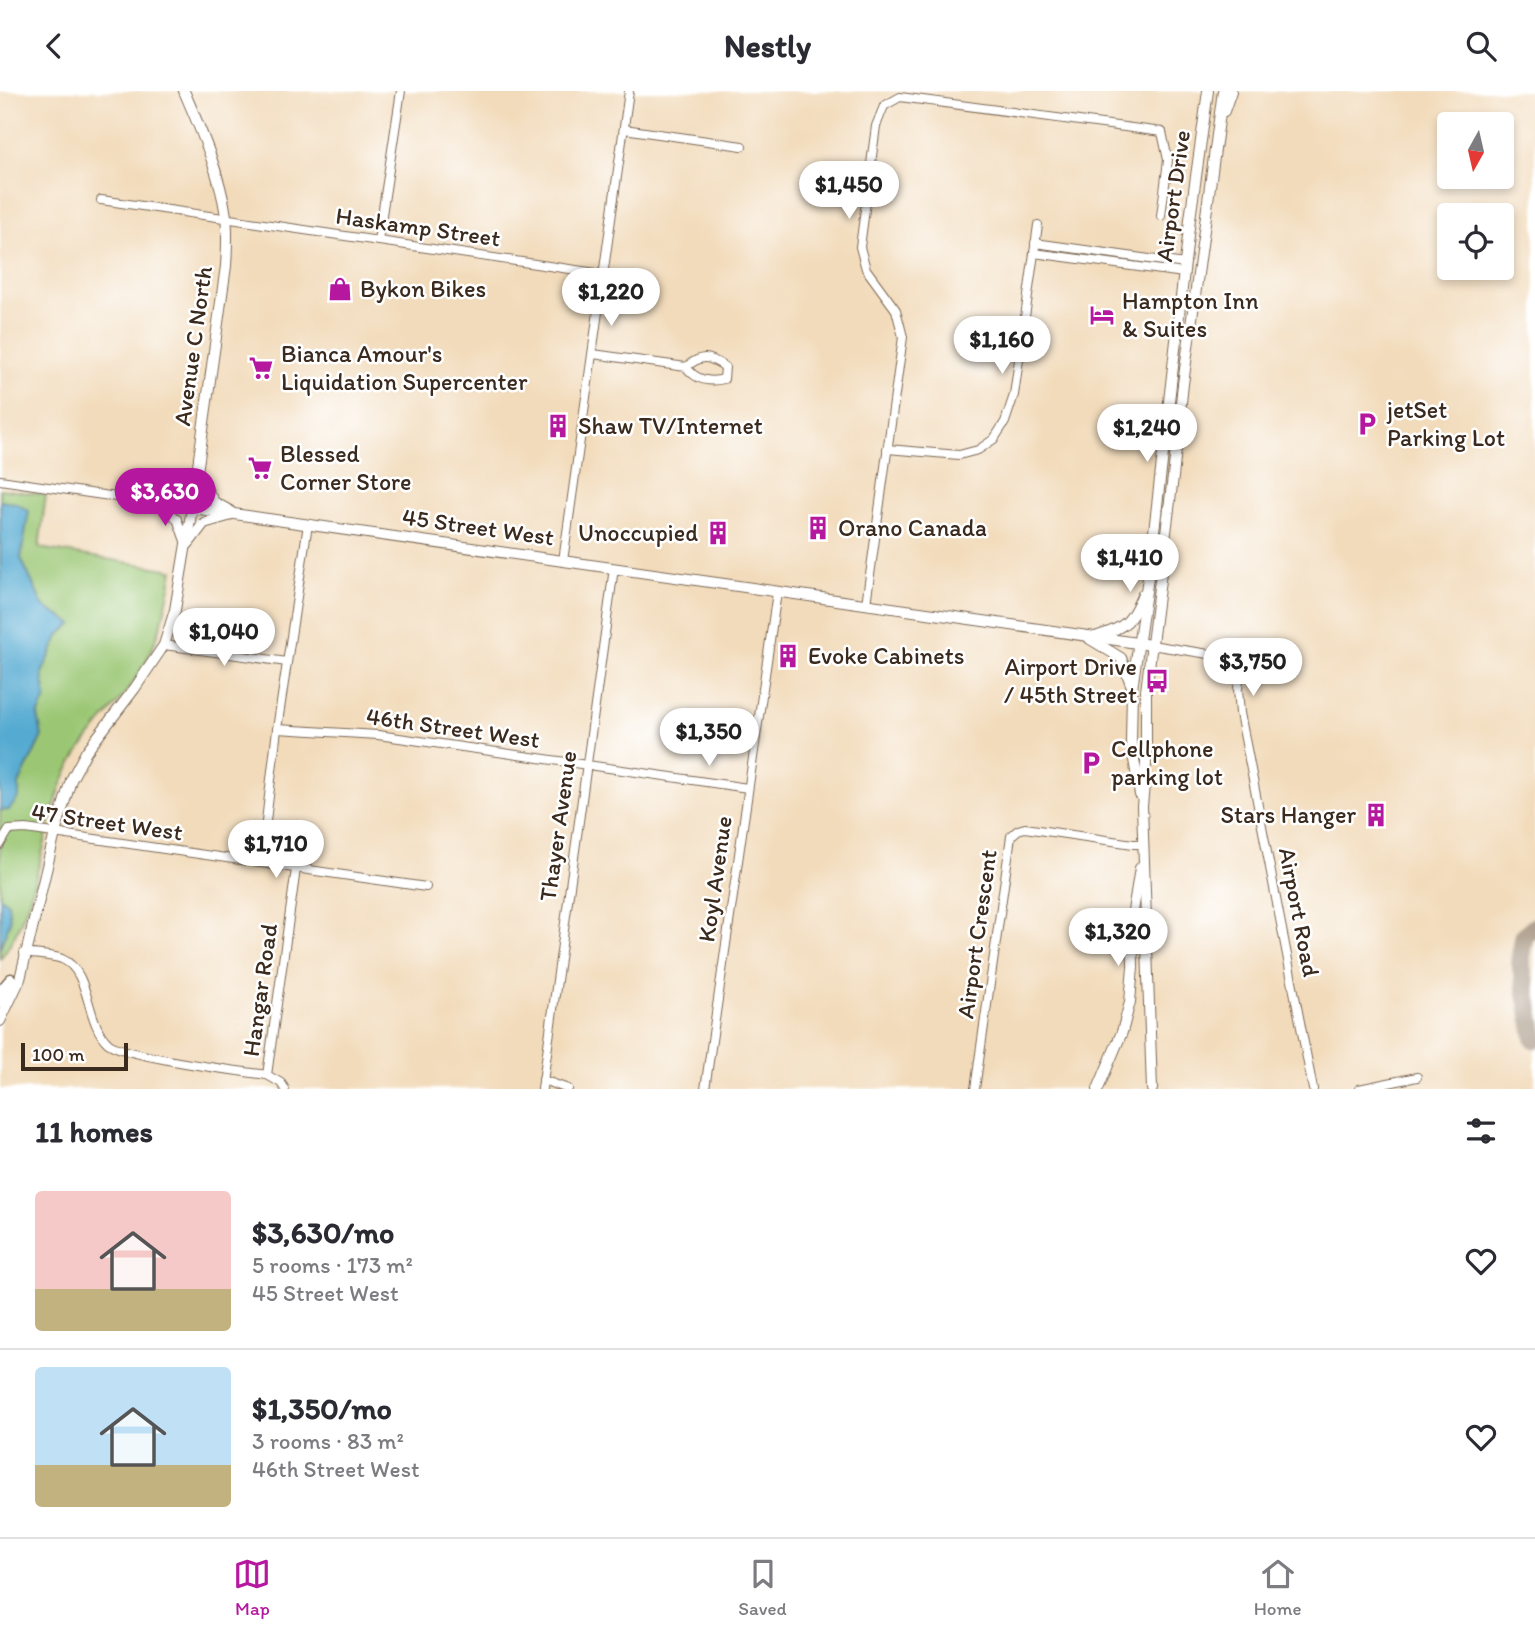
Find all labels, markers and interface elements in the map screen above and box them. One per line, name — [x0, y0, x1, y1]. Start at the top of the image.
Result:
icon: back — [35, 27, 73, 65]
text: Nestly — [724, 27, 811, 65]
icon: search — [1462, 27, 1500, 65]
north arrow — [1437, 112, 1514, 189]
map controls — [1437, 112, 1514, 280]
street label: Airport Drive — [1149, 128, 1196, 264]
pin: $1,450 — [792, 162, 906, 221]
text: $1,450 — [815, 170, 883, 198]
street label: Haskamp Street — [334, 201, 502, 252]
button: locate — [1437, 203, 1514, 280]
street label: Avenue C North — [167, 264, 218, 428]
pin: $1,220 — [554, 268, 668, 328]
place label: Bykon Bikes — [360, 274, 486, 303]
shop icon: Bykon Bikes — [326, 275, 354, 303]
text: $1,220 — [578, 277, 644, 305]
place label: Hampton Inn & Suites — [1122, 286, 1259, 343]
hotel icon: Hampton Inn & Suites — [1088, 301, 1116, 329]
pin: $1,160 — [945, 317, 1059, 376]
text: $1,160 — [970, 325, 1034, 353]
place label: Bianca Amour's Liquidation Supercenter — [281, 339, 528, 396]
supermarket icon: Bianca Amour's Liquidation Supercenter — [247, 354, 275, 382]
place label: jetSet Parking Lot — [1386, 395, 1505, 452]
pin: $1,240 — [1090, 405, 1204, 464]
parking icon: jetSet Parking Lot — [1353, 410, 1381, 438]
place label: Shaw TV/Internet — [578, 411, 763, 440]
building icon: Shaw TV/Internet — [544, 412, 572, 440]
text: $1,240 — [1113, 413, 1181, 441]
place label: Blessed Corner Store — [280, 439, 412, 496]
supermarket icon: Blessed Corner Store — [246, 454, 274, 482]
pin: $3,630 — [108, 469, 222, 528]
text: $3,630 — [131, 477, 199, 505]
street label: 45 Street West — [400, 501, 556, 552]
place label: Orano Canada — [838, 513, 987, 542]
building icon: Orano Canada — [804, 514, 832, 542]
place label: Unoccupied — [578, 518, 698, 547]
building icon: Unoccupied — [704, 519, 732, 547]
pin: $1,410 — [1073, 535, 1187, 594]
text: $1,410 — [1097, 543, 1163, 571]
pin: $1,040 — [167, 609, 281, 668]
text: $1,040 — [189, 617, 259, 645]
pin: $3,750 — [1196, 639, 1310, 698]
place label: Evoke Cabinets — [808, 641, 965, 670]
building icon: Evoke Cabinets — [774, 642, 802, 670]
text: $3,750 — [1219, 647, 1287, 675]
place label: Airport Drive / 45th Street — [1004, 652, 1137, 709]
bus stop icon: Airport Drive / 45th Street — [1143, 667, 1171, 695]
street label: 46th Street West — [364, 701, 542, 754]
pin: $1,350 — [652, 709, 766, 768]
text: $1,350 — [676, 717, 742, 745]
place label: Cellphone parking lot — [1111, 734, 1223, 791]
street label: Thayer Avenue — [533, 749, 582, 903]
parking icon: Cellphone parking lot — [1077, 749, 1105, 777]
street label: 47 Street West — [30, 797, 185, 846]
place label: Stars Hanger — [1220, 800, 1356, 829]
building icon: Stars Hanger — [1362, 801, 1390, 829]
street label: Koyl Avenue — [691, 814, 738, 944]
pin: $1,710 — [219, 821, 333, 880]
text: $1,710 — [244, 829, 308, 857]
street label: Airport Road — [1273, 845, 1326, 979]
street label: Airport Crescent — [950, 848, 1003, 1020]
pin: $1,320 — [1061, 909, 1175, 968]
text: $1,320 — [1085, 917, 1151, 945]
street label: Hangar Road — [236, 922, 283, 1058]
scale bar — [21, 1040, 128, 1072]
text: 100 m — [32, 1043, 84, 1066]
icon: filters — [1462, 1112, 1500, 1150]
text: 11 homes — [35, 1113, 153, 1150]
text: $3,630/mo — [252, 1214, 394, 1251]
icon: home — [91, 1219, 175, 1303]
icon: heart — [1462, 1242, 1500, 1280]
text: 5 rooms · 173 m² — [252, 1251, 413, 1279]
text: 45 Street West — [252, 1279, 399, 1307]
text: $1,350/mo — [252, 1390, 392, 1427]
icon: home — [91, 1395, 175, 1479]
icon: heart — [1462, 1418, 1500, 1456]
text: 3 rooms · 83 m² — [252, 1427, 404, 1455]
text: 46th Street West — [252, 1455, 420, 1483]
tab: Map — [233, 1555, 271, 1620]
tab: Saved — [738, 1555, 787, 1620]
tab: Home — [1254, 1555, 1302, 1620]

